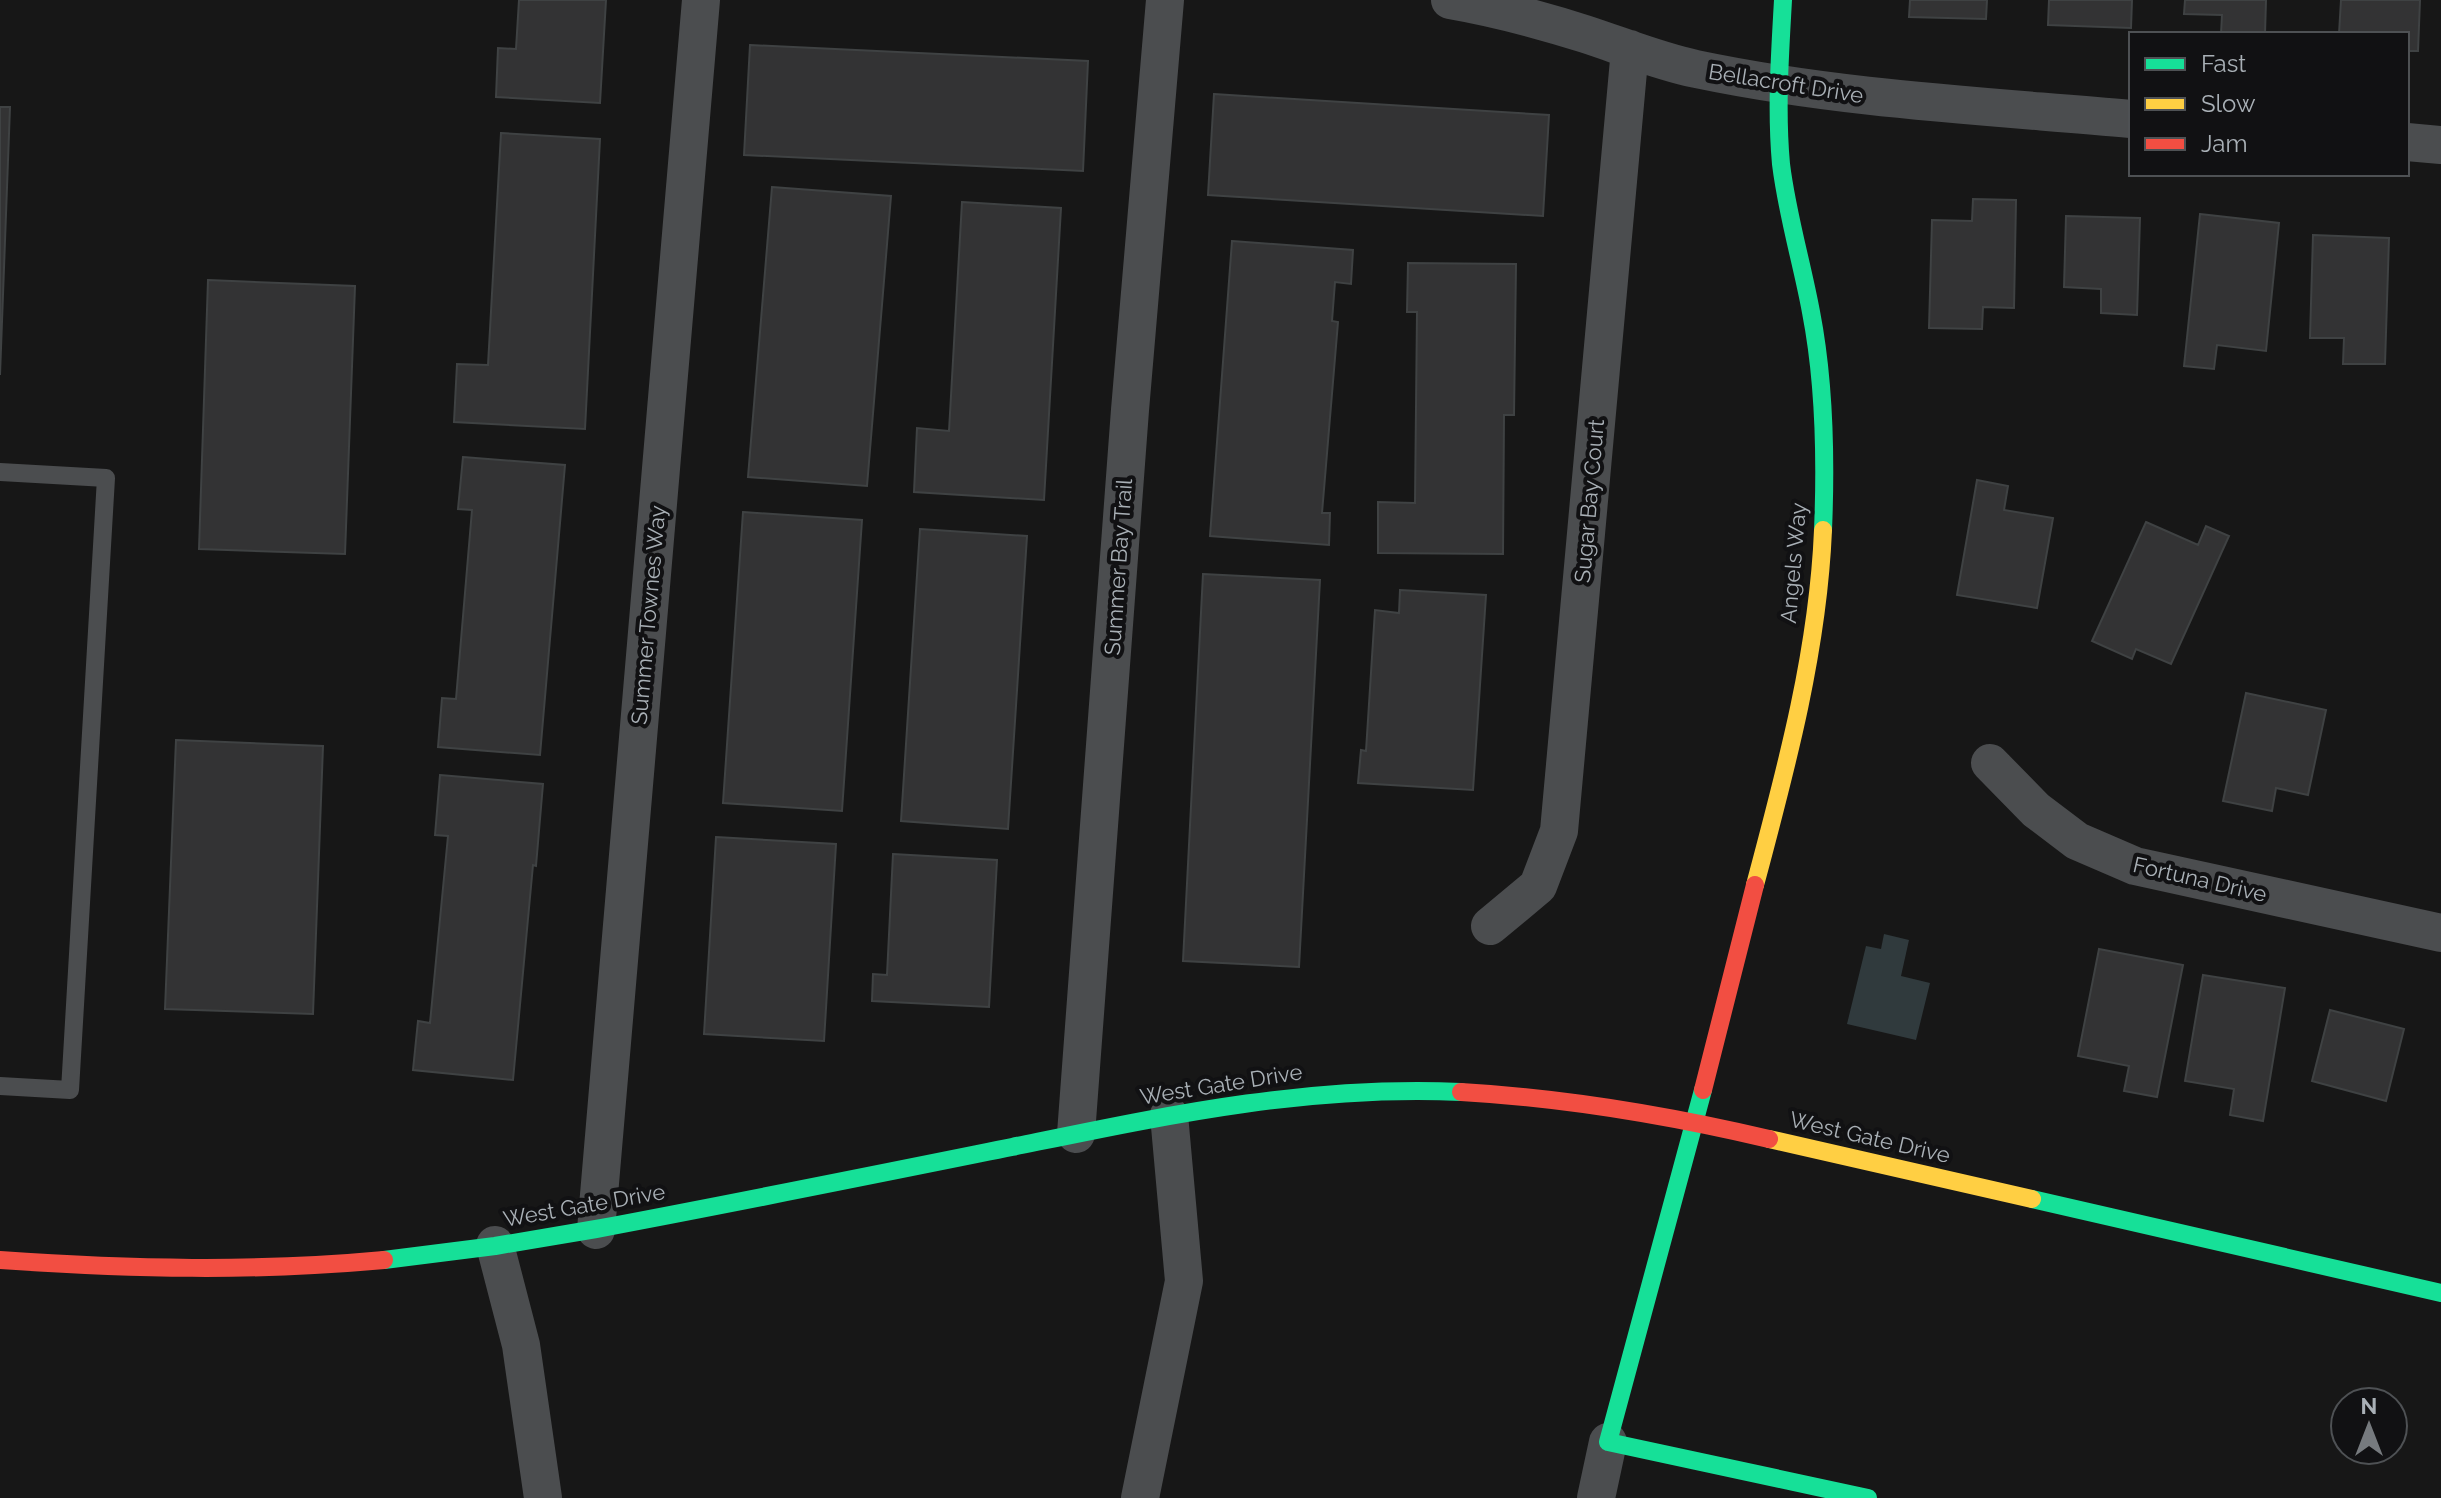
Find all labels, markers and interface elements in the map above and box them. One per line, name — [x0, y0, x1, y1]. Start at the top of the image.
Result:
legend — [2129, 32, 2409, 176]
text: Fast — [2201, 49, 2246, 78]
street label: Bellacroft Drive — [1707, 58, 1865, 108]
text: Slow — [2201, 89, 2256, 118]
text: Jam — [2201, 129, 2247, 158]
street label: Sugar Bay Court — [1569, 417, 1609, 584]
street label: Summer Bay Trail — [1099, 478, 1137, 656]
street label: Angels Way — [1775, 501, 1811, 624]
street label: Summer Townes Way — [625, 504, 671, 726]
street label: Fortuna Drive — [2131, 851, 2269, 907]
street label: West Gate Drive — [1138, 1058, 1304, 1110]
street label: West Gate Drive — [1787, 1106, 1953, 1168]
street label: West Gate Drive — [501, 1178, 667, 1232]
north arrow — [2329, 1386, 2409, 1466]
text: N — [2361, 1393, 2377, 1419]

